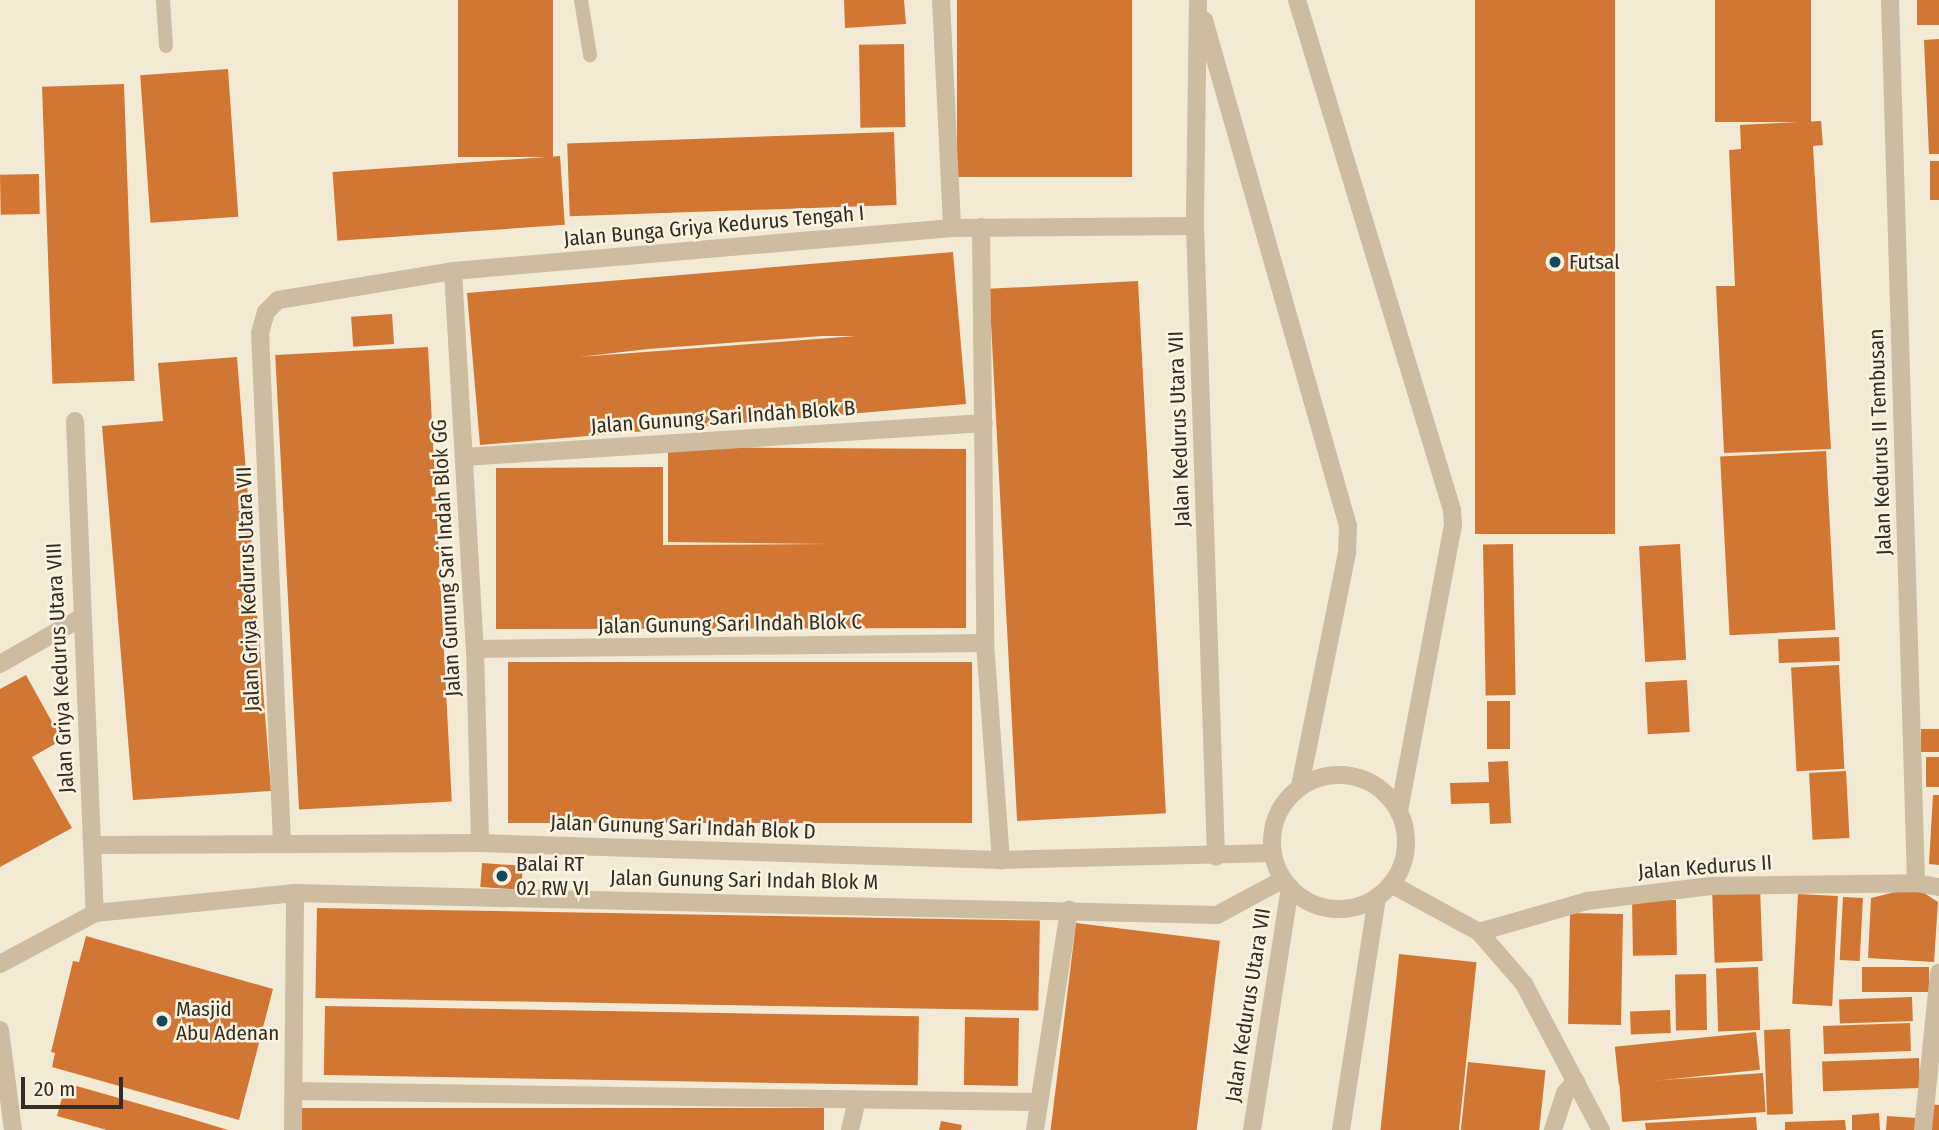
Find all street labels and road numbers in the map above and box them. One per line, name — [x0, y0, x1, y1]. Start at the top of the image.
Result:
street label: Jalan Bunga Griya Kedurus Tengah I — [563, 200, 865, 252]
street label: Jalan Kedurus II Tembusan — [1863, 328, 1897, 556]
street label: Jalan Kedurus Utara VII — [1163, 331, 1195, 527]
street label: Jalan Gunung Sari Indah Blok B — [590, 395, 856, 439]
street label: Jalan Gunung Sari Indah Blok GG — [426, 419, 466, 697]
street label: Jalan Griya Kedurus Utara VII — [231, 466, 265, 712]
street label: Jalan Griya Kedurus Utara VIII — [41, 542, 79, 794]
street label: Jalan Gunung Sari Indah Blok C — [598, 609, 862, 639]
street label: Jalan Gunung Sari Indah Blok D — [550, 810, 816, 844]
street label: Jalan Kedurus II — [1637, 850, 1773, 884]
street label: Jalan Gunung Sari Indah Blok M — [610, 865, 878, 895]
street label: Jalan Kedurus Utara VII — [1220, 906, 1276, 1104]

